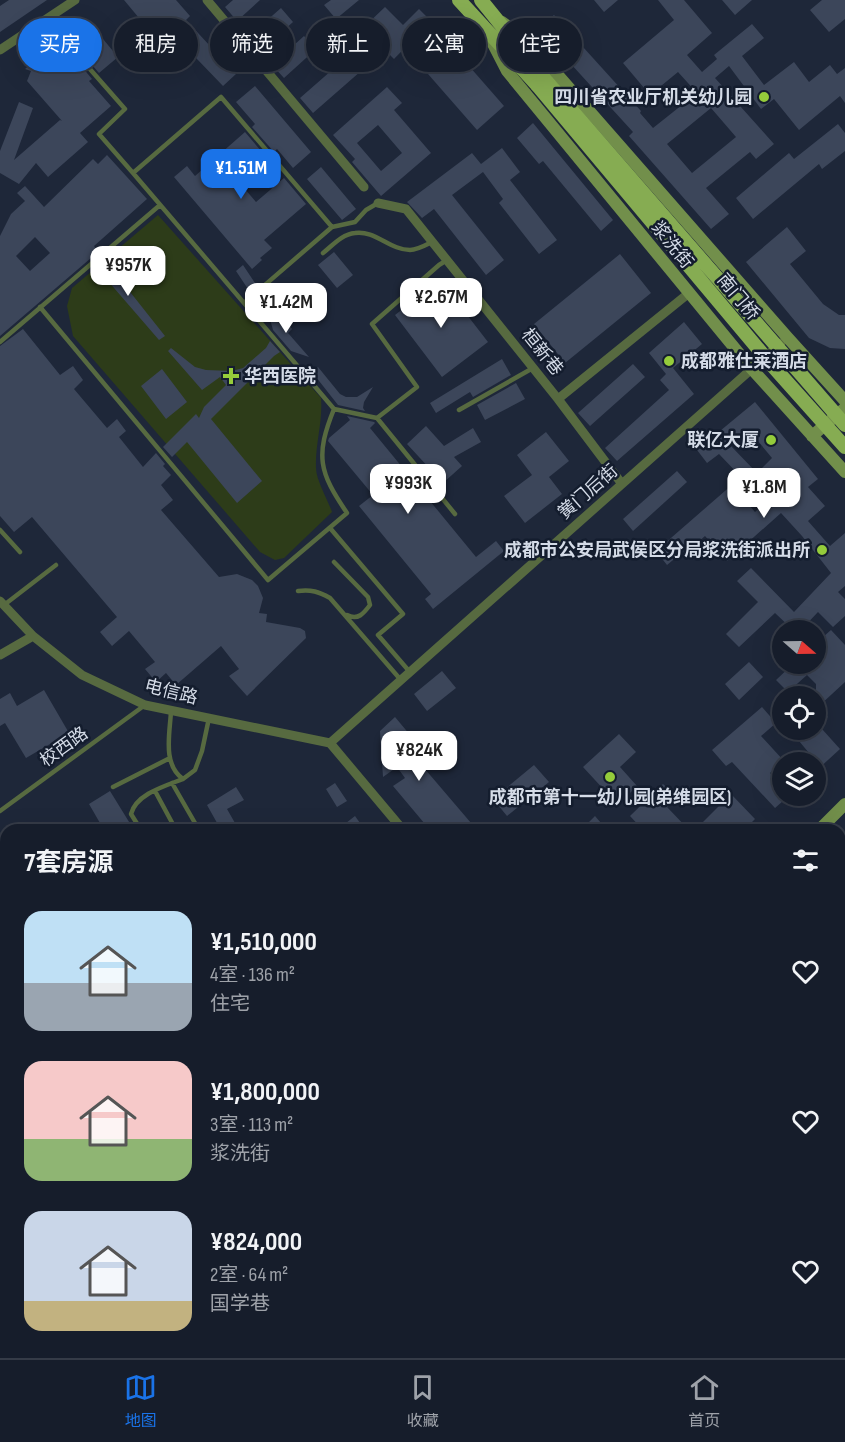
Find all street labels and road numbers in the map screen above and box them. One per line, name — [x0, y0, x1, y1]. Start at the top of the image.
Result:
street label: 浆洗街 — [647, 217, 697, 273]
street label: 南门桥 — [713, 270, 763, 324]
street label: 桓新巷 — [517, 324, 567, 380]
street label: 黉门后街 — [554, 460, 622, 524]
street label: 电信路 — [142, 675, 200, 709]
street label: 校西路 — [36, 723, 92, 771]

